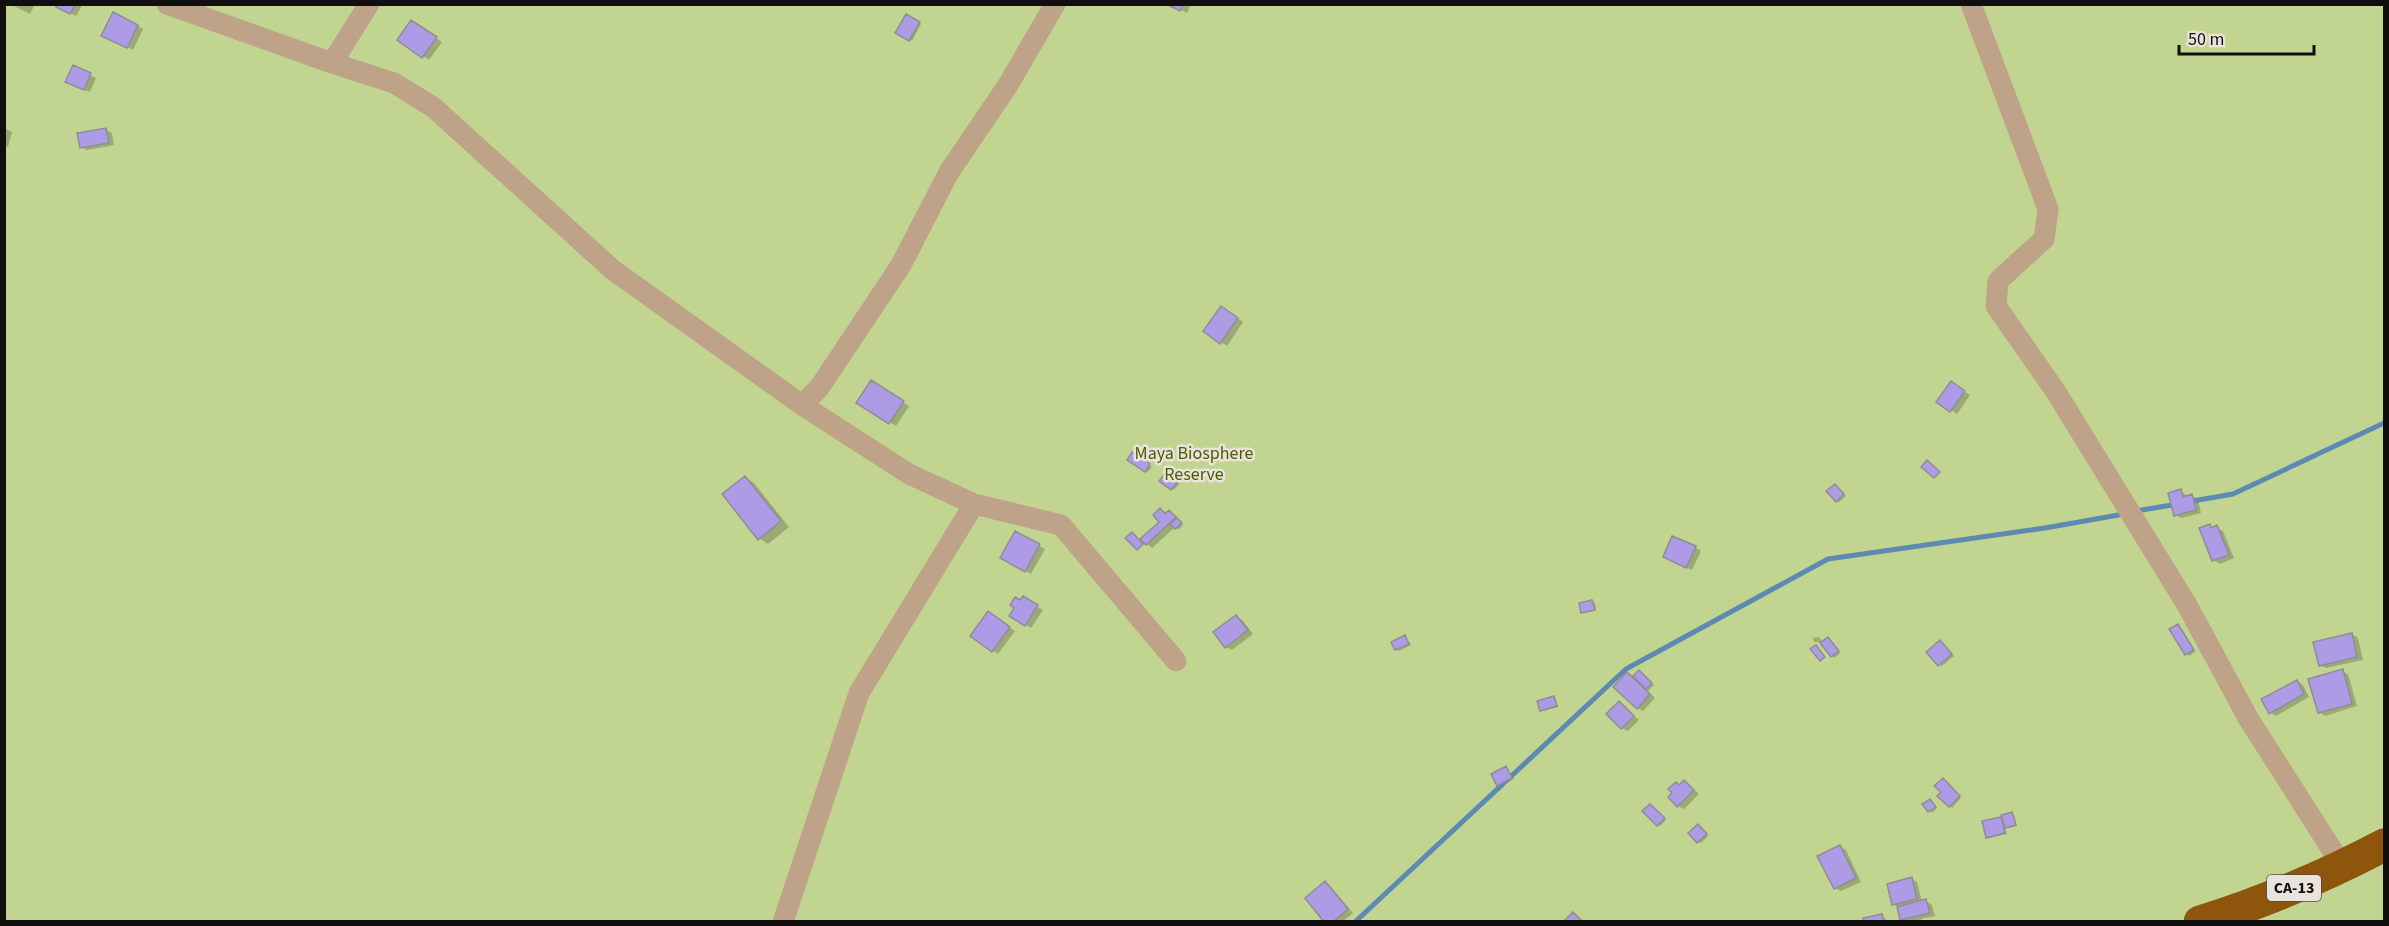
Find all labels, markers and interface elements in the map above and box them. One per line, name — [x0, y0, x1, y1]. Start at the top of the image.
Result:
scale bar — [2179, 18, 2314, 56]
text: 50 m — [2188, 27, 2224, 52]
park label: Maya Biosphere Reserve — [1135, 441, 1253, 487]
road number: CA-13 — [2267, 875, 2321, 901]

